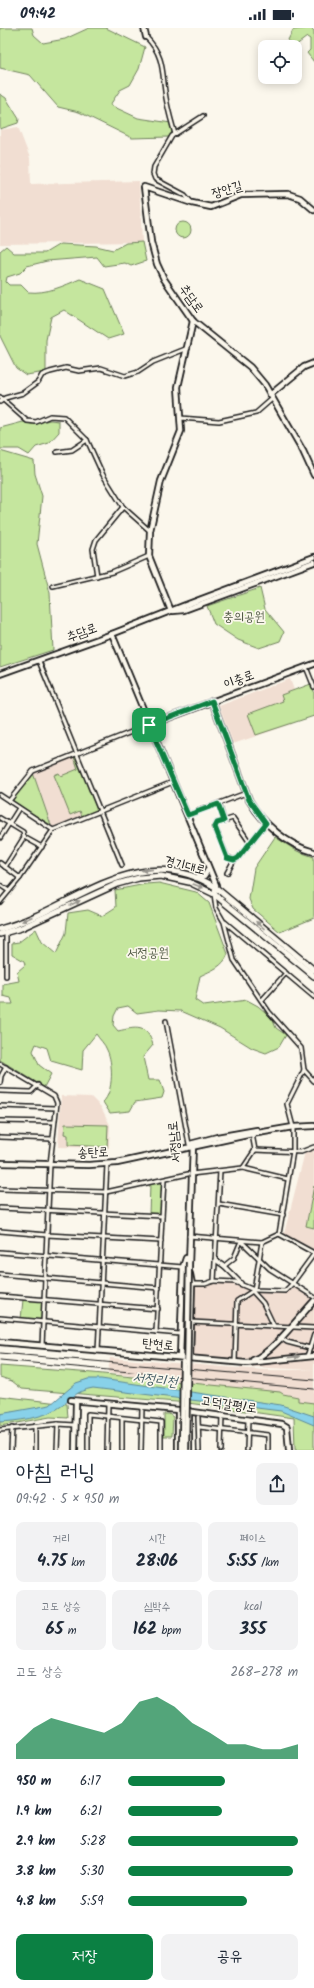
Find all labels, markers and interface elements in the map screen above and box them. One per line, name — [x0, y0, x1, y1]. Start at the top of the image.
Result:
text: 09:42 — [20, 2, 56, 26]
map controls — [258, 40, 302, 84]
button: locate — [258, 40, 302, 84]
street label: 장안길 — [209, 176, 245, 204]
street label: 추담로 — [173, 280, 209, 318]
park label: 충의공원 — [223, 607, 265, 628]
street label: 추담로 — [64, 618, 100, 648]
street label: 이충로 — [221, 665, 257, 695]
pin — [132, 708, 166, 742]
icon: arrive — [138, 714, 160, 736]
street label: 경기대로 — [162, 851, 208, 881]
one-way arrow — [141, 867, 153, 874]
one-way arrow — [193, 883, 205, 889]
one-way arrow — [69, 900, 80, 906]
one-way arrow — [22, 916, 33, 922]
one-way arrow — [256, 921, 265, 930]
park label: 서정공원 — [127, 943, 169, 964]
street label: 서정남로 — [163, 1120, 187, 1164]
street label: 송탄로 — [77, 1142, 109, 1164]
street label: 탄현로 — [141, 1333, 175, 1357]
one-way arrow — [288, 1354, 300, 1361]
water label: 서정리천 — [131, 1367, 180, 1393]
street label: 고덕갈평1로 — [200, 1391, 258, 1419]
text: 아침 러닝 — [16, 1456, 95, 1491]
button: share — [256, 1463, 298, 1505]
text: 09:42 · 5 × 950 m — [16, 1489, 119, 1510]
text: 거리 — [52, 1530, 70, 1548]
text: 시간 — [148, 1530, 166, 1548]
text: 페이스 — [240, 1530, 266, 1548]
text: 4.75 — [37, 1548, 67, 1575]
text: 28:06 — [136, 1548, 178, 1575]
text: 5:55 — [227, 1548, 257, 1575]
text: km — [67, 1554, 85, 1572]
text: /km — [257, 1554, 279, 1572]
text: 고도 상승 — [41, 1598, 81, 1616]
text: 심박수 — [144, 1598, 170, 1616]
text: kcal — [244, 1598, 262, 1616]
text: 65 — [46, 1616, 63, 1643]
text: 162 — [133, 1616, 157, 1643]
text: 355 — [240, 1616, 266, 1643]
text: m — [63, 1622, 77, 1640]
text: bpm — [157, 1622, 181, 1640]
text: 고도 상승 — [16, 1662, 63, 1683]
text: 268–278 m — [231, 1662, 298, 1683]
text: 950 m — [16, 1771, 51, 1792]
text: 6:17 — [80, 1771, 101, 1792]
text: 1.9 km — [16, 1801, 52, 1822]
text: 6:21 — [80, 1801, 102, 1822]
text: 2.9 km — [16, 1831, 55, 1852]
text: 5:28 — [80, 1831, 106, 1852]
text: 3.8 km — [16, 1861, 56, 1882]
text: 5:30 — [80, 1861, 104, 1882]
text: 4.8 km — [16, 1891, 56, 1912]
text: 5:59 — [80, 1891, 104, 1912]
button: 저장 — [16, 1934, 153, 1980]
button: 공유 — [161, 1934, 298, 1980]

